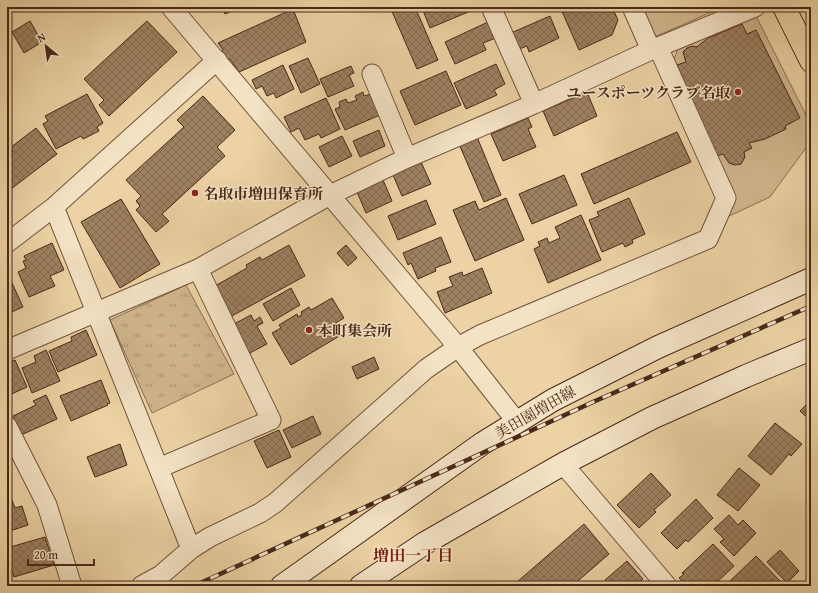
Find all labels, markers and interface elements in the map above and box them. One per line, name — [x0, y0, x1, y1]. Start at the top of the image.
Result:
north arrow — [26, 26, 66, 66]
text: N — [34, 28, 49, 46]
place label: ユースポーツクラブ名取 — [566, 82, 731, 103]
marker: ユースポーツクラブ名取 — [733, 87, 743, 97]
place label: 名取市増田保育所 — [203, 183, 323, 204]
marker: 名取市増田保育所 — [190, 188, 200, 198]
place label: 本町集会所 — [317, 320, 392, 341]
marker: 本町集会所 — [304, 325, 314, 335]
street label: 美田園増田線 — [491, 380, 579, 444]
scale bar — [28, 541, 94, 567]
district label: 増田一丁目 — [373, 543, 453, 567]
text: 20 m — [34, 546, 58, 563]

